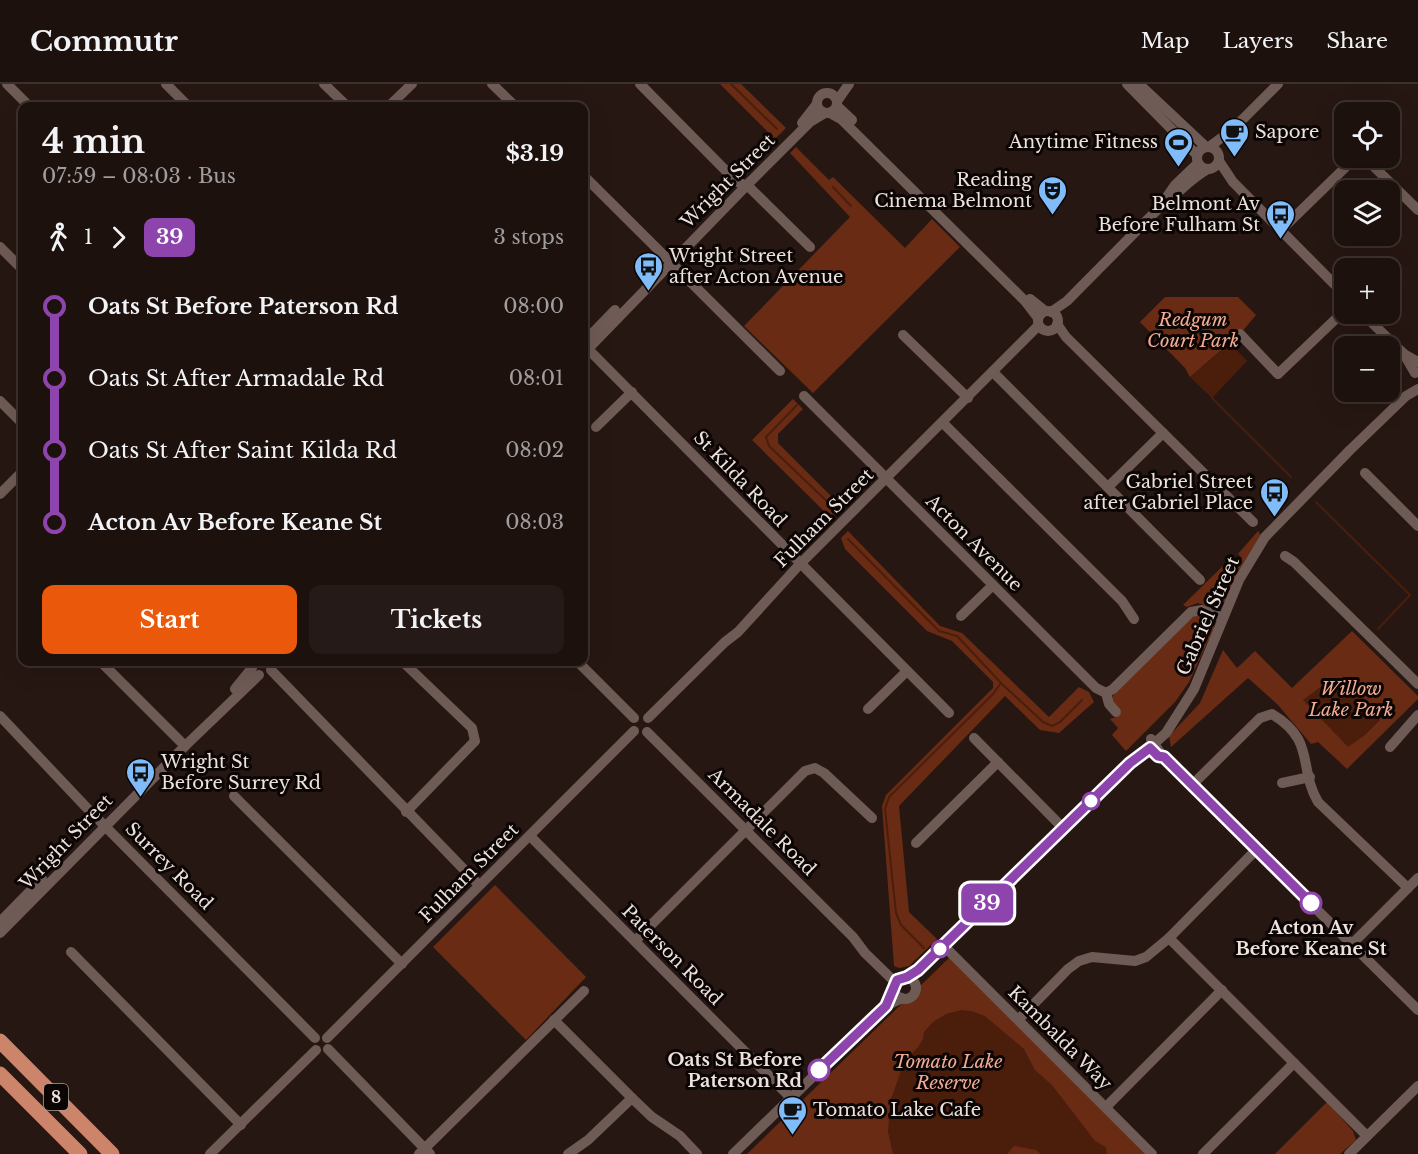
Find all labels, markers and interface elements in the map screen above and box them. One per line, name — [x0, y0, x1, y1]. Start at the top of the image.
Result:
text: Commutr — [30, 24, 178, 59]
text: Map — [1141, 28, 1190, 54]
text: Layers — [1223, 28, 1294, 54]
text: Share — [1327, 28, 1388, 54]
map controls — [1334, 102, 1400, 402]
button: locate — [1334, 102, 1400, 168]
cafe icon: Sapore — [1218, 116, 1250, 158]
text: 4 min — [42, 121, 145, 162]
place label: Sapore — [1255, 121, 1319, 143]
sports icon: Anytime Fitness — [1163, 126, 1195, 168]
street label: Wright Street — [676, 129, 780, 233]
place label: Anytime Fitness — [1008, 131, 1158, 153]
text: $3.19 — [506, 140, 564, 167]
text: 07:59 – 08:03 · Bus — [42, 164, 236, 188]
place label: Reading Cinema Belmont — [874, 169, 1032, 212]
theatre icon: Reading Cinema Belmont — [1037, 174, 1069, 216]
button: layers — [1334, 180, 1400, 246]
place label: Belmont Av Before Fulham St — [1098, 193, 1260, 236]
bus stop icon: Belmont Av Before Fulham St — [1265, 198, 1297, 240]
icon: walk — [42, 221, 75, 254]
icon: forward — [102, 221, 135, 254]
text: 39 — [156, 224, 183, 250]
text: 1 — [84, 225, 93, 249]
text: 3 stops — [494, 225, 564, 249]
place label: Wright Street after Acton Avenue — [668, 245, 843, 288]
bus stop icon: Wright Street after Acton Avenue — [632, 250, 664, 292]
button: + — [1334, 258, 1400, 324]
text: Oats St Before Paterson Rd — [88, 293, 398, 320]
text: 08:00 — [503, 294, 564, 318]
park label: Redgum Court Park — [1147, 309, 1239, 352]
button: − — [1334, 336, 1400, 402]
text: Oats St After Armadale Rd — [88, 365, 384, 392]
text: 08:01 — [509, 366, 564, 390]
street label: St Kilda Road — [689, 427, 791, 531]
text: Oats St After Saint Kilda Rd — [88, 437, 397, 464]
text: 08:02 — [505, 438, 564, 462]
street label: Fulham Street — [770, 464, 878, 572]
place label: Gabriel Street after Gabriel Place — [1084, 471, 1253, 514]
bus stop icon: Gabriel Street after Gabriel Place — [1258, 476, 1290, 518]
street label: Acton Avenue — [921, 490, 1027, 596]
text: Acton Av Before Keane St — [88, 509, 382, 536]
text: 08:03 — [505, 510, 564, 534]
street label: Gabriel Street — [1172, 553, 1244, 679]
button: Start — [42, 585, 297, 654]
button: Tickets — [309, 585, 564, 654]
park label: Willow Lake Park — [1308, 678, 1393, 721]
place label: Wright St Before Surrey Rd — [160, 751, 321, 794]
bus stop icon: Wright St Before Surrey Rd — [124, 756, 156, 798]
street label: Armadale Road — [703, 763, 820, 880]
street label: Wright Street — [14, 790, 117, 895]
unlabelled marker — [1082, 792, 1100, 810]
street label: Surrey Road — [121, 818, 217, 914]
street label: Fulham Street — [415, 819, 523, 927]
line badge: 39 — [960, 884, 1014, 922]
text: 39 — [973, 890, 1001, 916]
marker: Acton Av Before Keane St — [1300, 892, 1322, 914]
street label: Paterson Road — [617, 900, 727, 1010]
place label: Acton Av Before Keane St — [1235, 917, 1387, 960]
unlabelled marker — [931, 940, 949, 958]
street label: Kambalda Way — [1003, 981, 1117, 1095]
place label: Oats St Before Paterson Rd — [667, 1049, 803, 1092]
park label: Tomato Lake Reserve — [894, 1051, 1002, 1094]
marker: Oats St Before Paterson Rd — [808, 1059, 830, 1081]
road number: 8 — [44, 1084, 68, 1110]
cafe icon: Tomato Lake Cafe — [776, 1094, 808, 1136]
place label: Tomato Lake Cafe — [813, 1099, 981, 1121]

